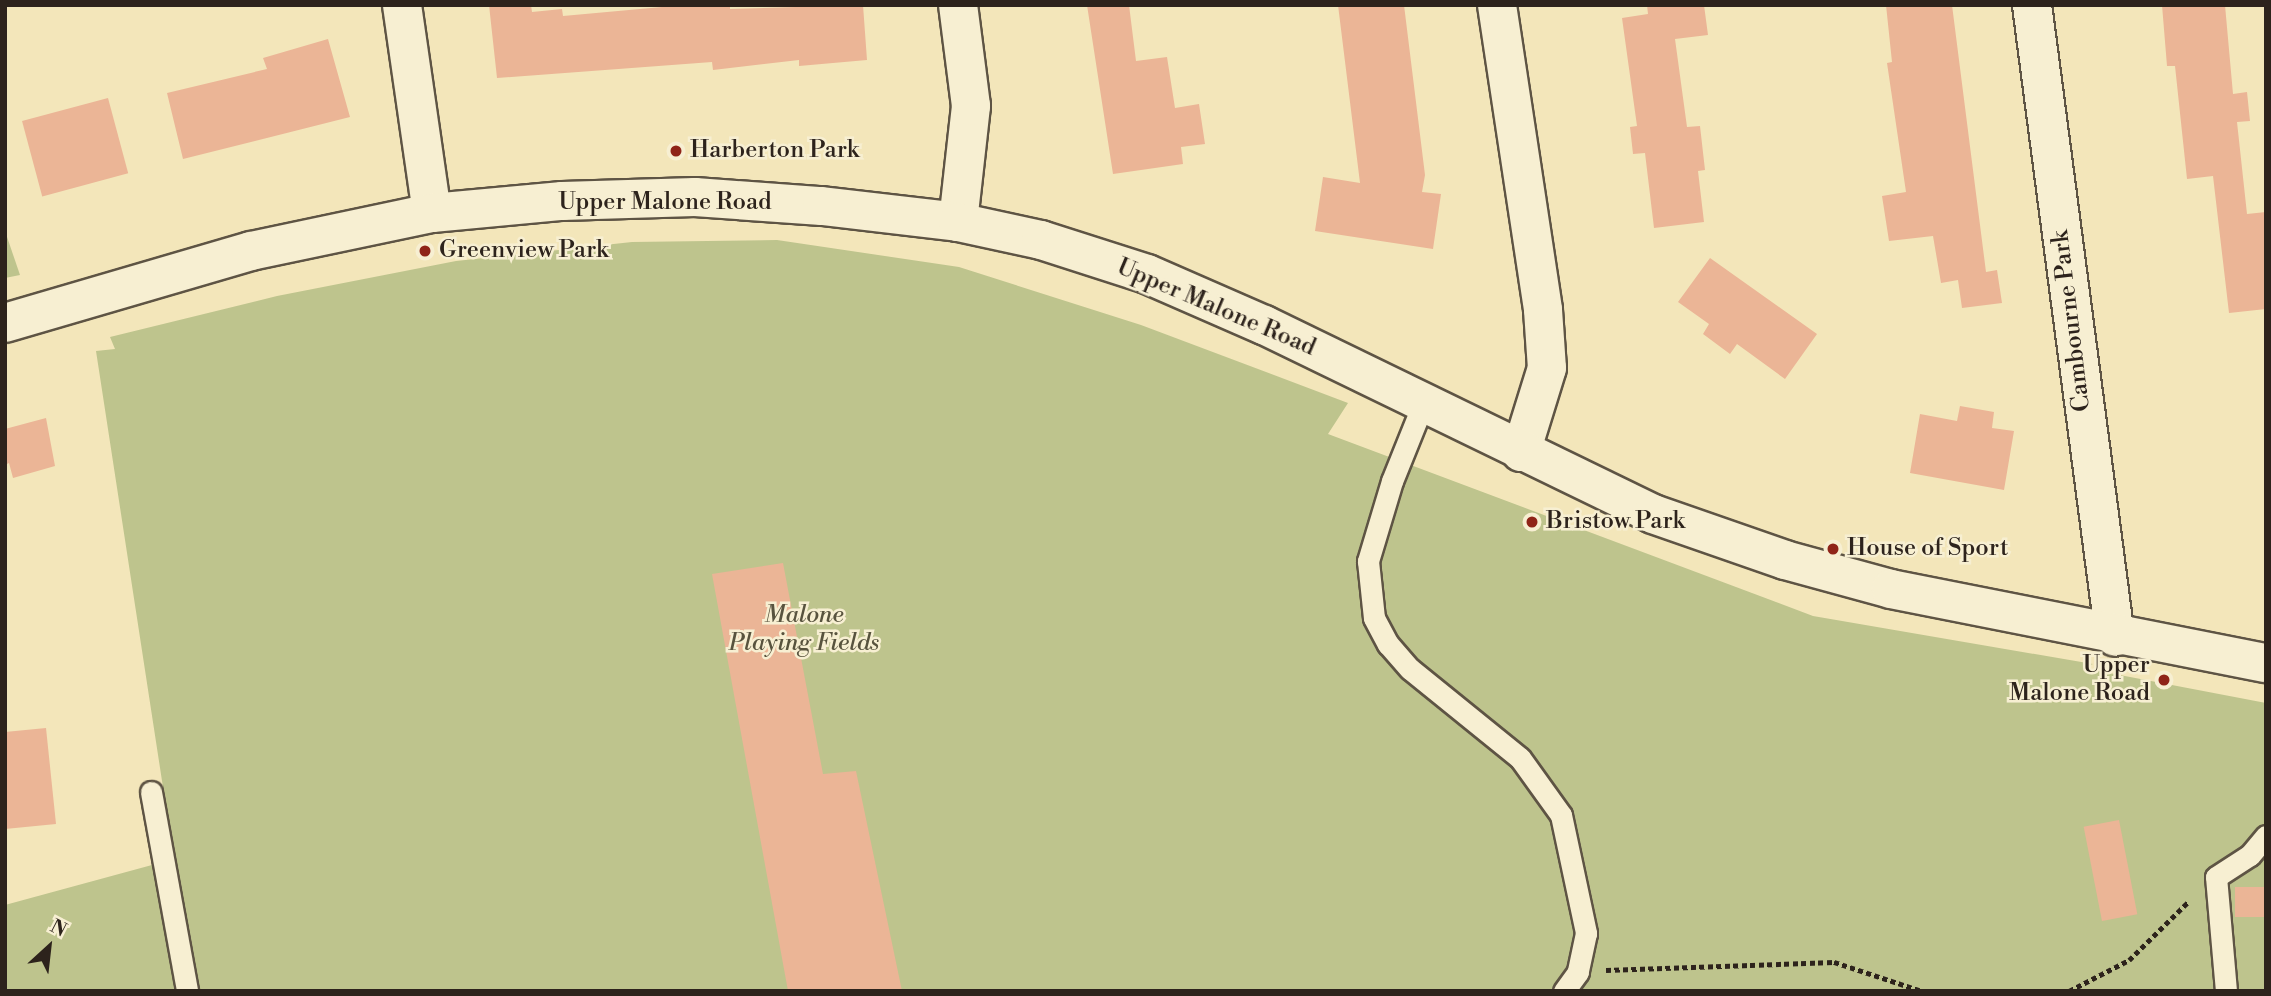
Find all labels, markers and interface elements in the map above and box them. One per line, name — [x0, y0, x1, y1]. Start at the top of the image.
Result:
place label: Harberton Park — [690, 137, 859, 165]
marker: Harberton Park — [668, 143, 684, 159]
street label: Upper Malone Road — [558, 189, 772, 217]
street label: Cambourne Park — [2047, 229, 2097, 413]
place label: Greenview Park — [439, 237, 609, 265]
marker: Greenview Park — [417, 243, 433, 259]
street label: Upper Malone Road — [1112, 253, 1320, 363]
place label: Bristow Park — [1546, 508, 1685, 536]
marker: Bristow Park — [1524, 514, 1540, 530]
place label: House of Sport — [1847, 535, 2008, 563]
marker: House of Sport — [1825, 541, 1841, 557]
park label: Malone Playing Fields — [729, 602, 879, 658]
place label: Upper Malone Road — [2009, 652, 2150, 708]
marker: Upper Malone Road — [2156, 672, 2172, 688]
north arrow — [14, 912, 84, 982]
text: N — [46, 914, 71, 942]

